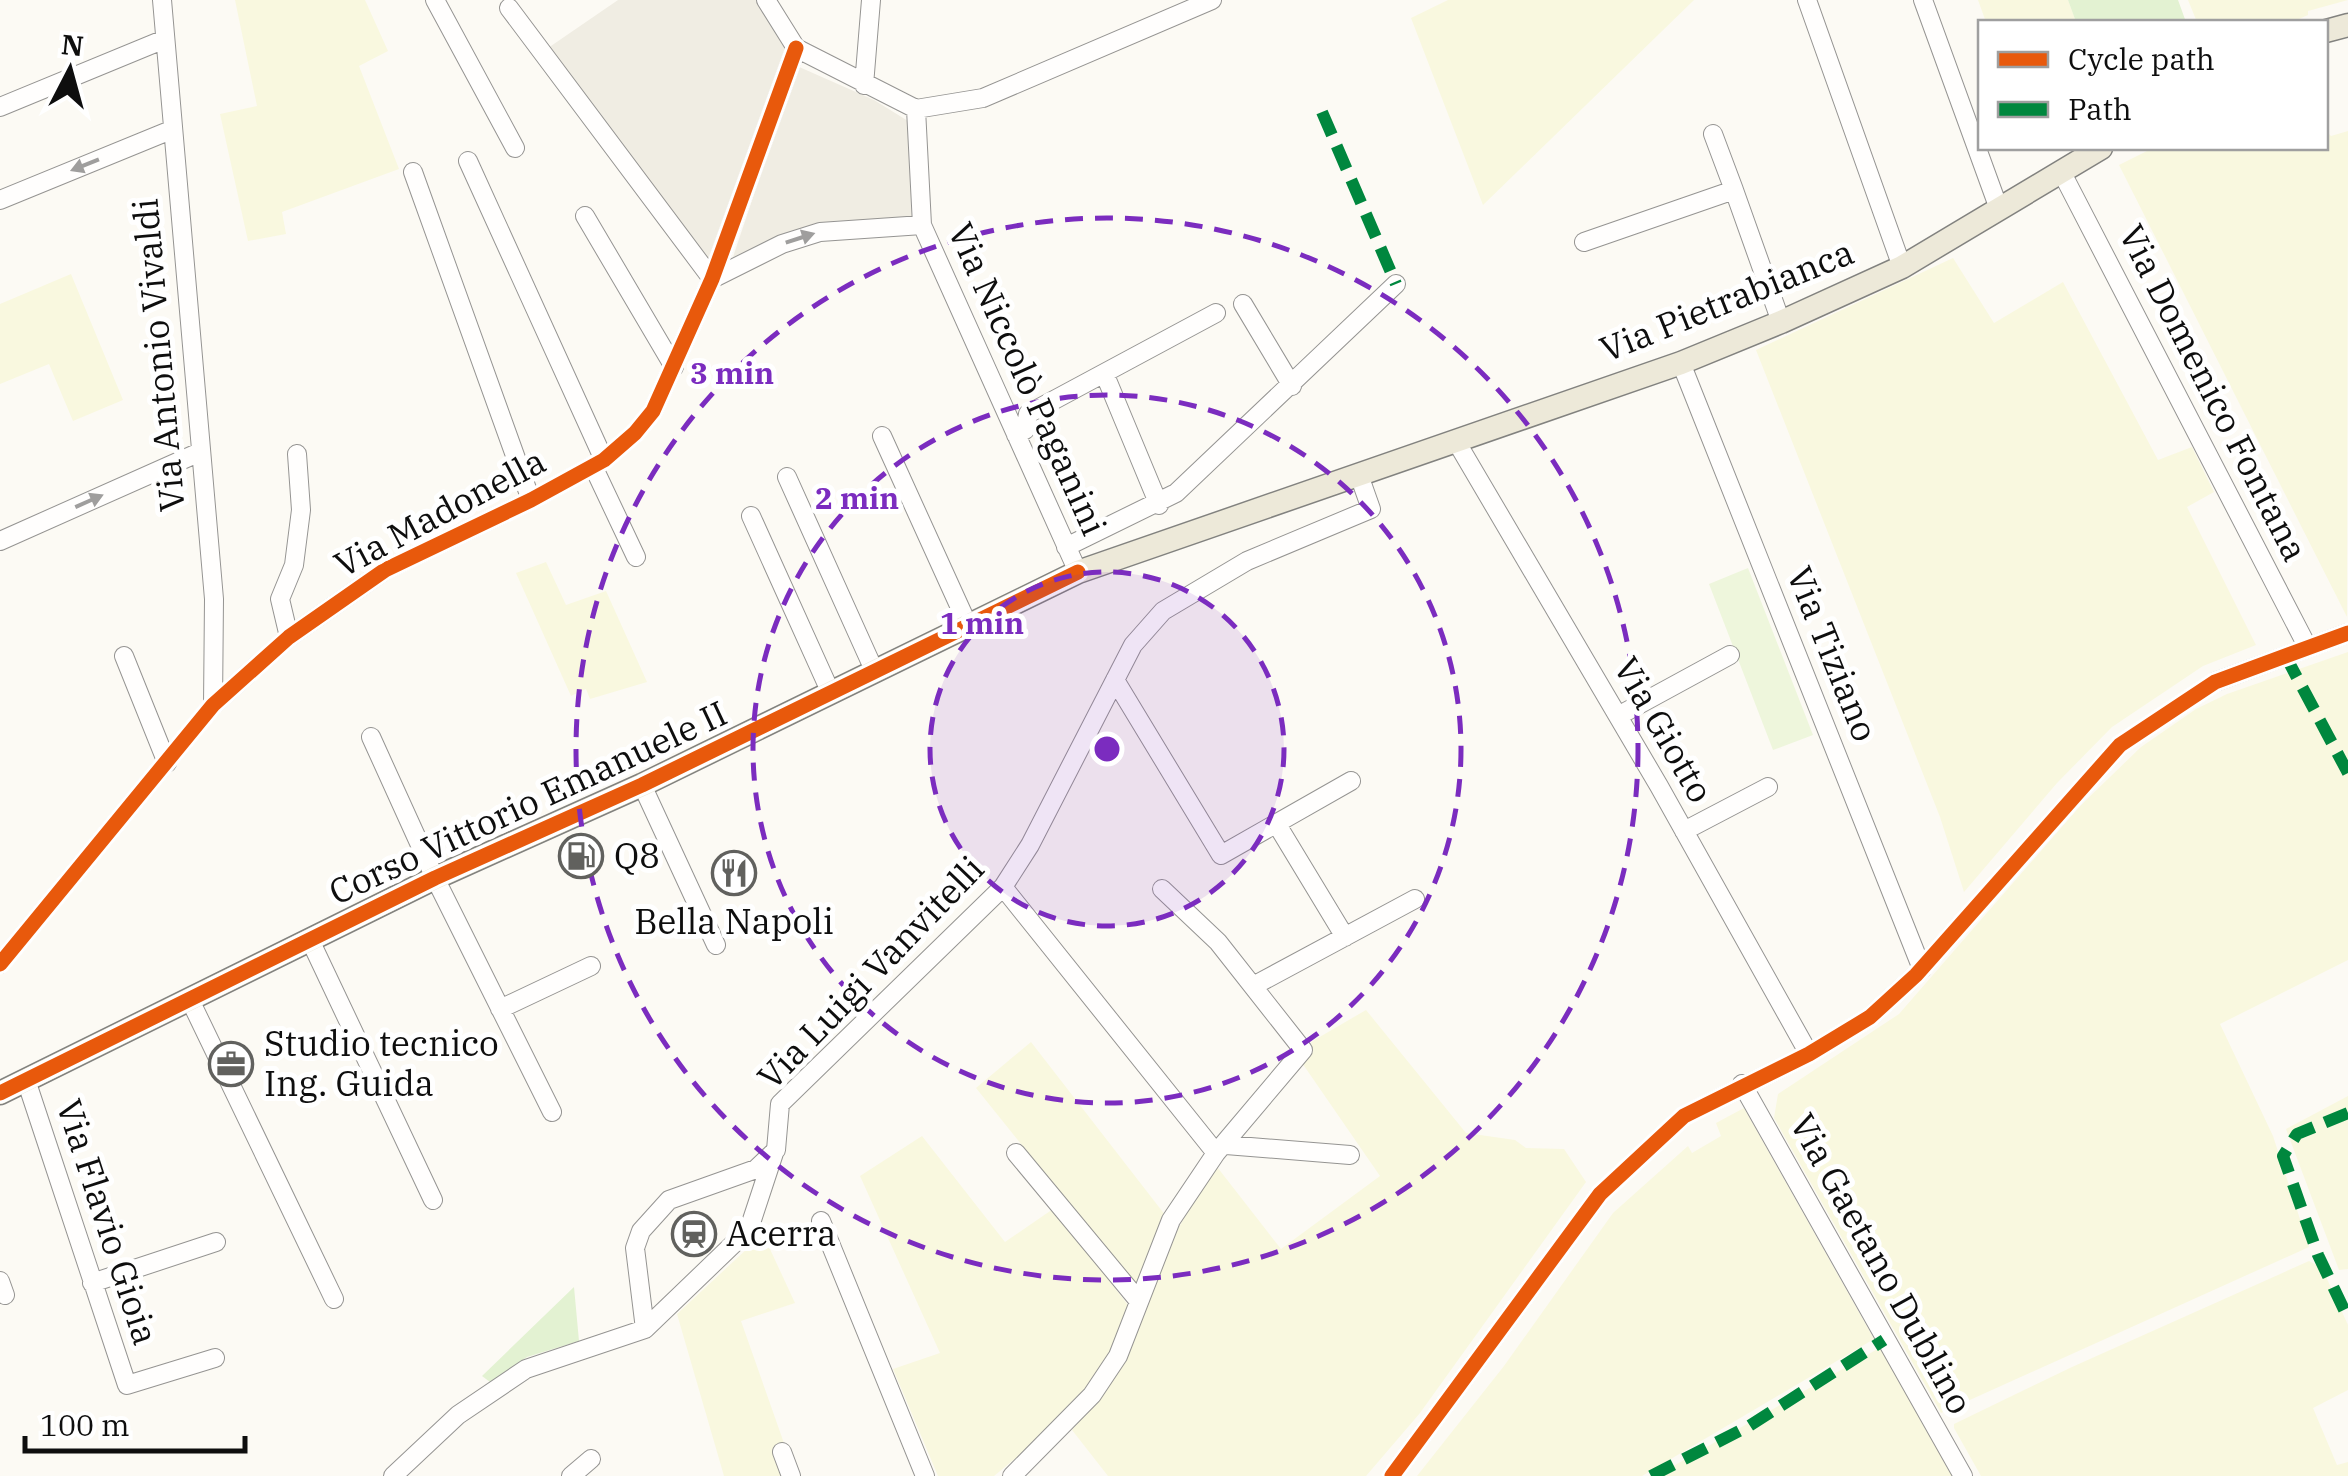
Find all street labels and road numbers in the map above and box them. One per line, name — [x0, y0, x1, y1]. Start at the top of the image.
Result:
street label: Via Antonio Vivaldi — [121, 197, 195, 514]
street label: Via Niccolò Paganini — [938, 215, 1118, 542]
street label: Via Domenico Fontana — [2109, 216, 2319, 569]
street label: Via Pietrabianca — [1593, 228, 1860, 372]
street label: Via Madonella — [326, 437, 553, 587]
street label: Via Tiziano — [1777, 559, 1889, 748]
street label: Via Giotto — [1604, 648, 1724, 811]
street label: Corso Vittorio Emanuele II — [321, 690, 734, 915]
street label: Via Luigi Vanvitelli — [747, 846, 993, 1099]
street label: Via Flavio Gioia — [47, 1093, 169, 1350]
street label: Via Gaetano Dublino — [1780, 1105, 1984, 1422]

